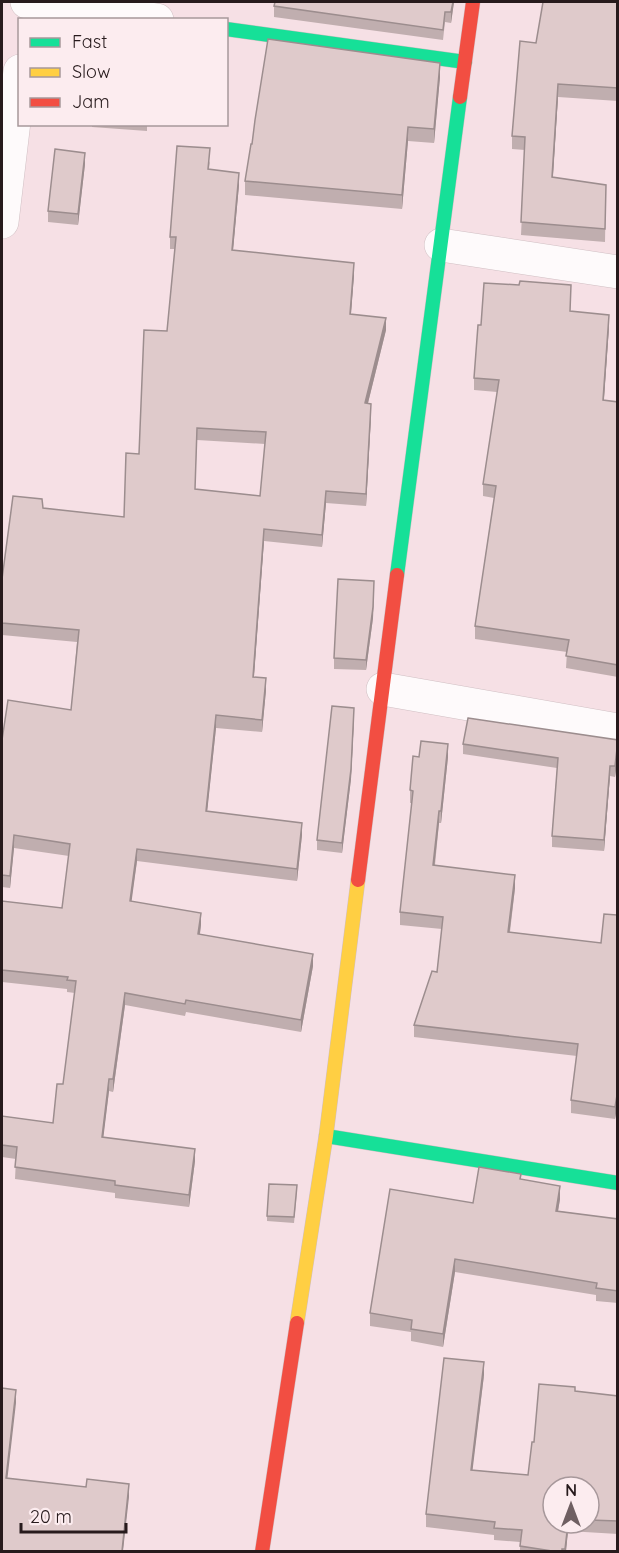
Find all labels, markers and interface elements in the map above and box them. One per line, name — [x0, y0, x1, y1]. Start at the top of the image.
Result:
legend — [18, 18, 228, 126]
text: Fast — [72, 30, 107, 53]
text: Slow — [72, 60, 110, 83]
text: Jam — [72, 90, 110, 113]
north arrow — [541, 1475, 601, 1535]
text: N — [565, 1480, 577, 1500]
scale bar — [21, 1496, 126, 1534]
text: 20 m — [30, 1505, 72, 1528]

